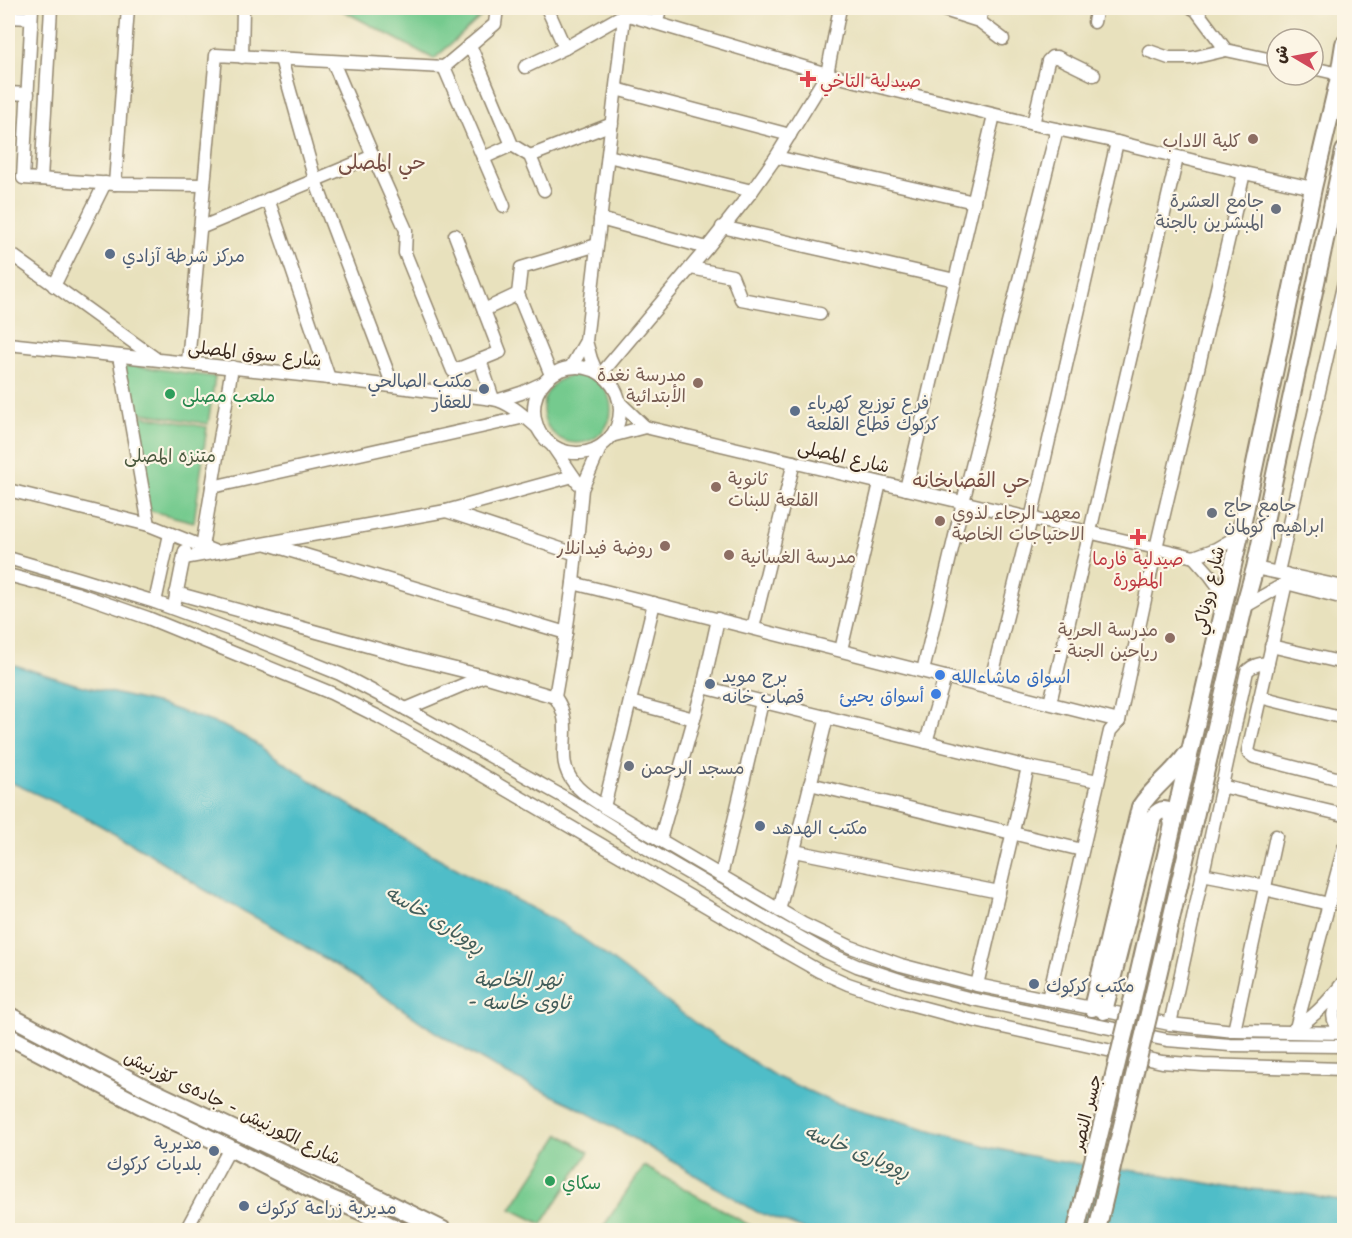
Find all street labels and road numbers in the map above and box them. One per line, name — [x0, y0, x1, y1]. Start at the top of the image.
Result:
street label: شارع سوق المصلى — [187, 332, 323, 372]
street label: شارع المصلى — [796, 431, 892, 479]
street label: شارع روناكي — [1184, 543, 1234, 638]
street label: شارع الكورنيش - جادەی کۆرنیش — [120, 1042, 346, 1170]
street label: جسر النصر — [1062, 1071, 1108, 1155]

